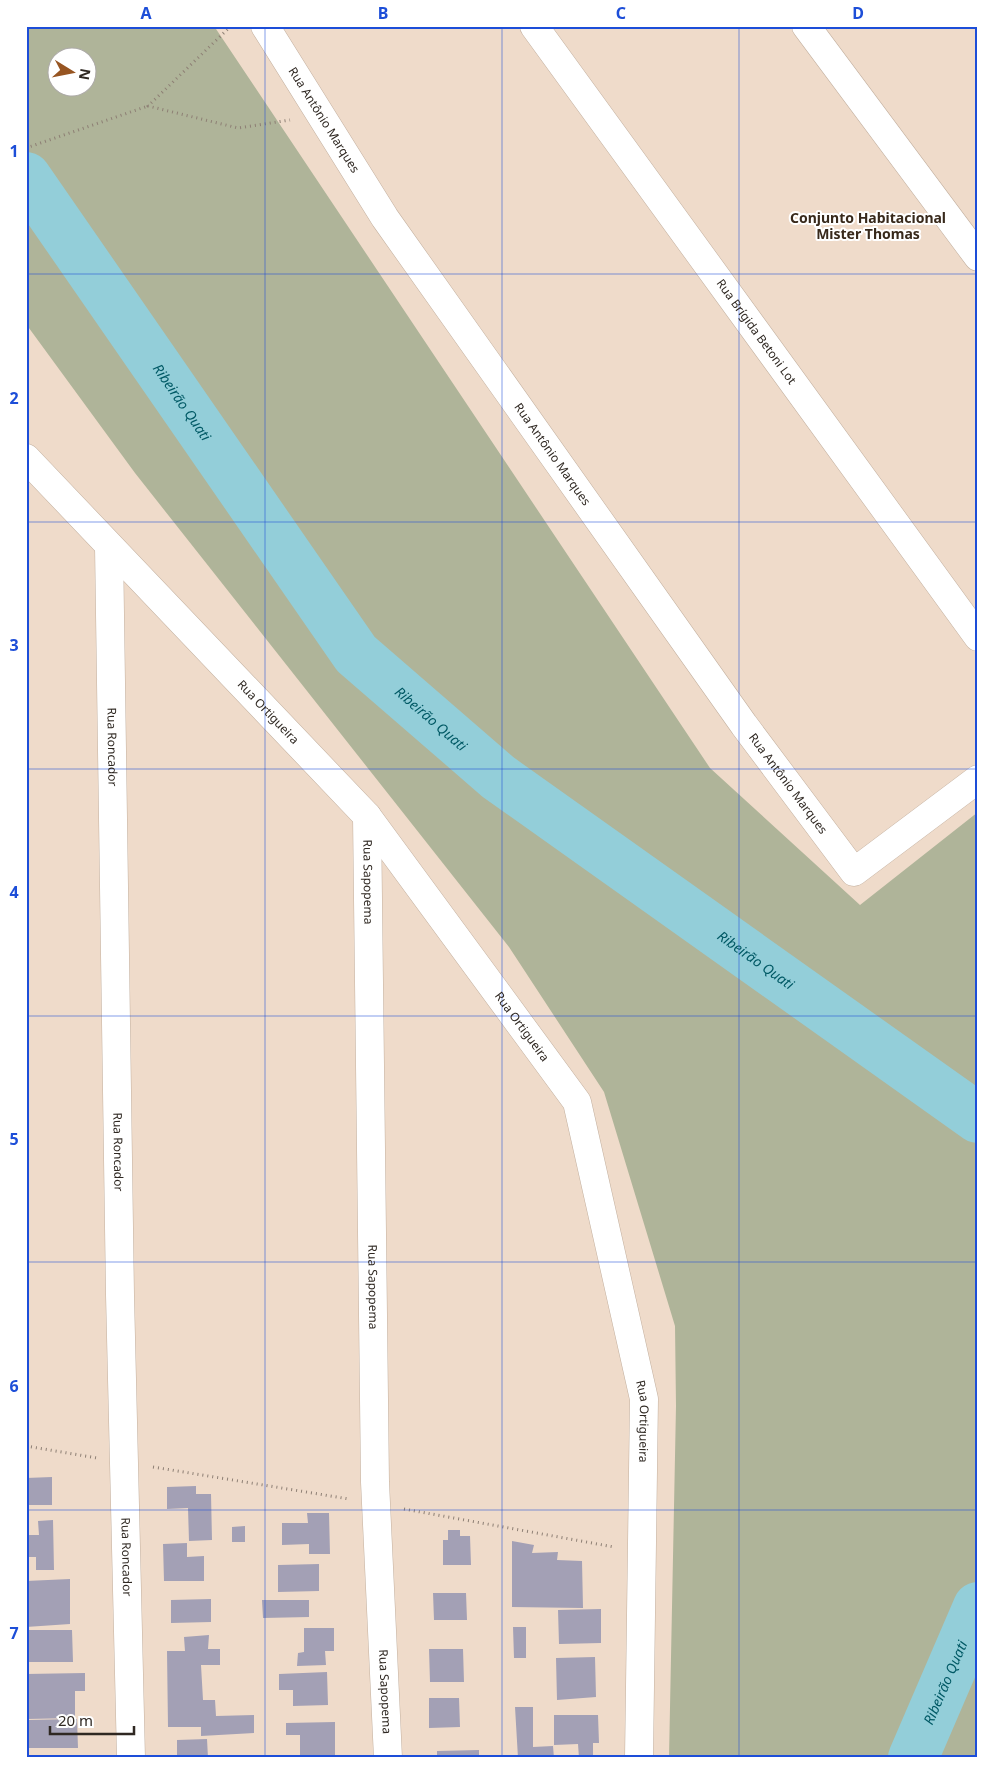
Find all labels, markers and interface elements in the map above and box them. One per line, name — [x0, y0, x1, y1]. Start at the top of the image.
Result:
text: A — [140, 2, 152, 24]
text: B — [378, 2, 388, 24]
text: C — [616, 2, 626, 24]
text: D — [852, 2, 864, 24]
north arrow — [48, 48, 98, 98]
street label: Rua Antônio Marques — [285, 64, 364, 176]
text: N — [75, 67, 96, 82]
text: 1 — [9, 140, 19, 162]
district label: Conjunto Habitacional Mister Thomas — [790, 208, 946, 243]
street label: Rua Brígida Betoni Lot — [713, 275, 801, 388]
water label: Ribeirão Quati — [149, 360, 216, 445]
text: 2 — [9, 387, 19, 409]
street label: Rua Antônio Marques — [511, 399, 595, 509]
text: 3 — [9, 634, 19, 656]
street label: Rua Ortigueira — [234, 676, 303, 748]
water label: Ribeirão Quati — [391, 682, 472, 755]
street label: Rua Roncador — [103, 707, 122, 787]
street label: Rua Antônio Marques — [745, 729, 832, 838]
street label: Rua Sapopema — [359, 839, 377, 925]
text: 4 — [9, 881, 19, 903]
water label: Ribeirão Quati — [714, 926, 798, 994]
street label: Rua Ortigueira — [491, 988, 554, 1065]
street label: Rua Roncador — [109, 1112, 127, 1192]
text: 5 — [9, 1128, 19, 1150]
street label: Rua Sapopema — [364, 1244, 382, 1329]
text: 6 — [9, 1375, 19, 1397]
street label: Rua Ortigueira — [632, 1378, 653, 1463]
street label: Rua Roncador — [117, 1517, 136, 1597]
text: 7 — [9, 1622, 19, 1644]
water label: Ribeirão Quati — [919, 1637, 972, 1727]
street label: Rua Sapopema — [375, 1649, 396, 1734]
scale bar — [50, 1704, 134, 1736]
text: 20 m — [58, 1710, 93, 1730]

